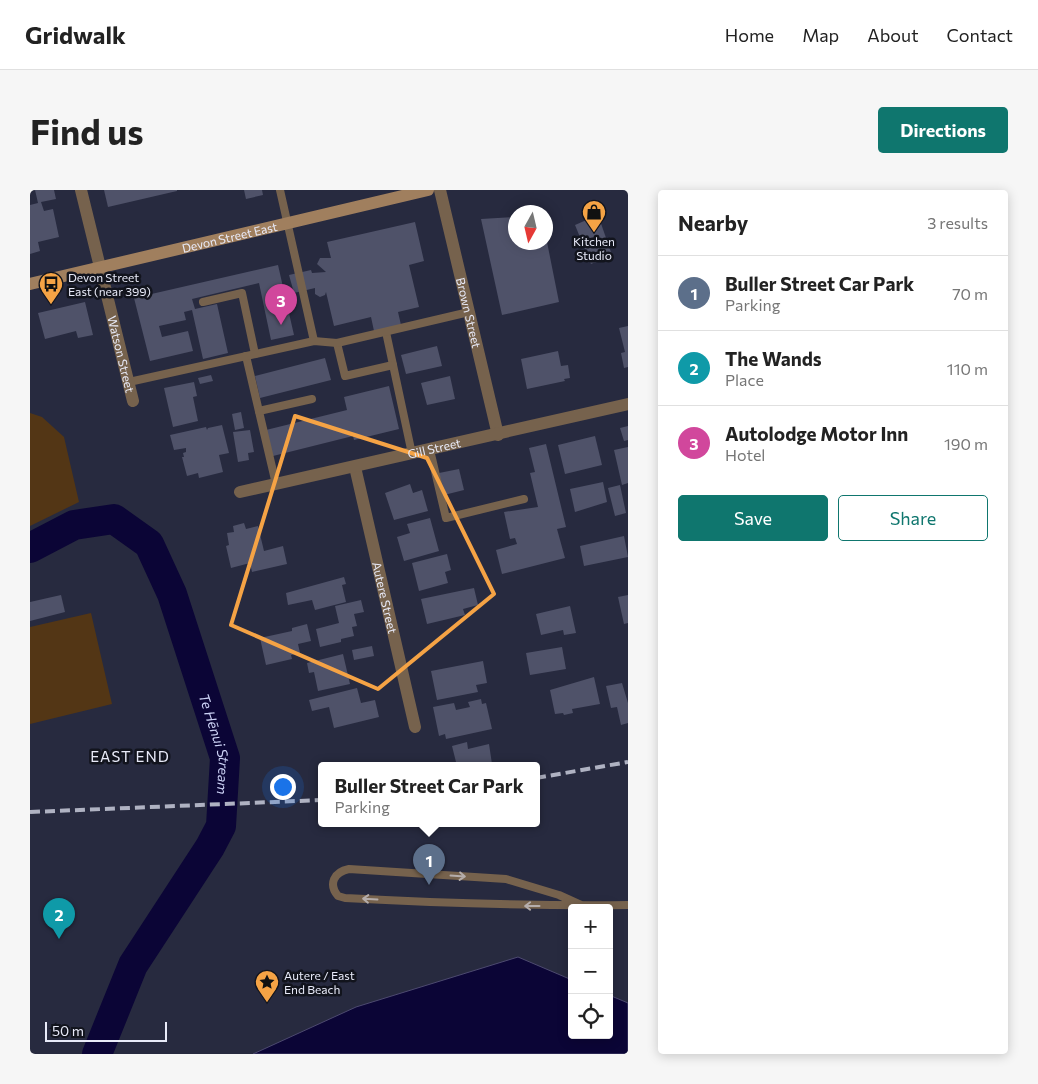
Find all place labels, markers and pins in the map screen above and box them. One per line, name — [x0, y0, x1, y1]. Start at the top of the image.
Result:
shop icon: Kitchen Studio — [581, 199, 607, 233]
place label: Kitchen Studio — [573, 234, 615, 262]
place label: Devon Street East (near 399) — [68, 270, 151, 298]
bus stop icon: Devon Street East (near 399) — [38, 271, 64, 305]
pin: 3 — [265, 284, 297, 325]
pin: 1 — [413, 844, 445, 885]
pin: 2 — [43, 898, 75, 939]
place label: Autere / East End Beach — [284, 968, 355, 996]
place icon: Autere / East End Beach — [254, 969, 280, 1003]

